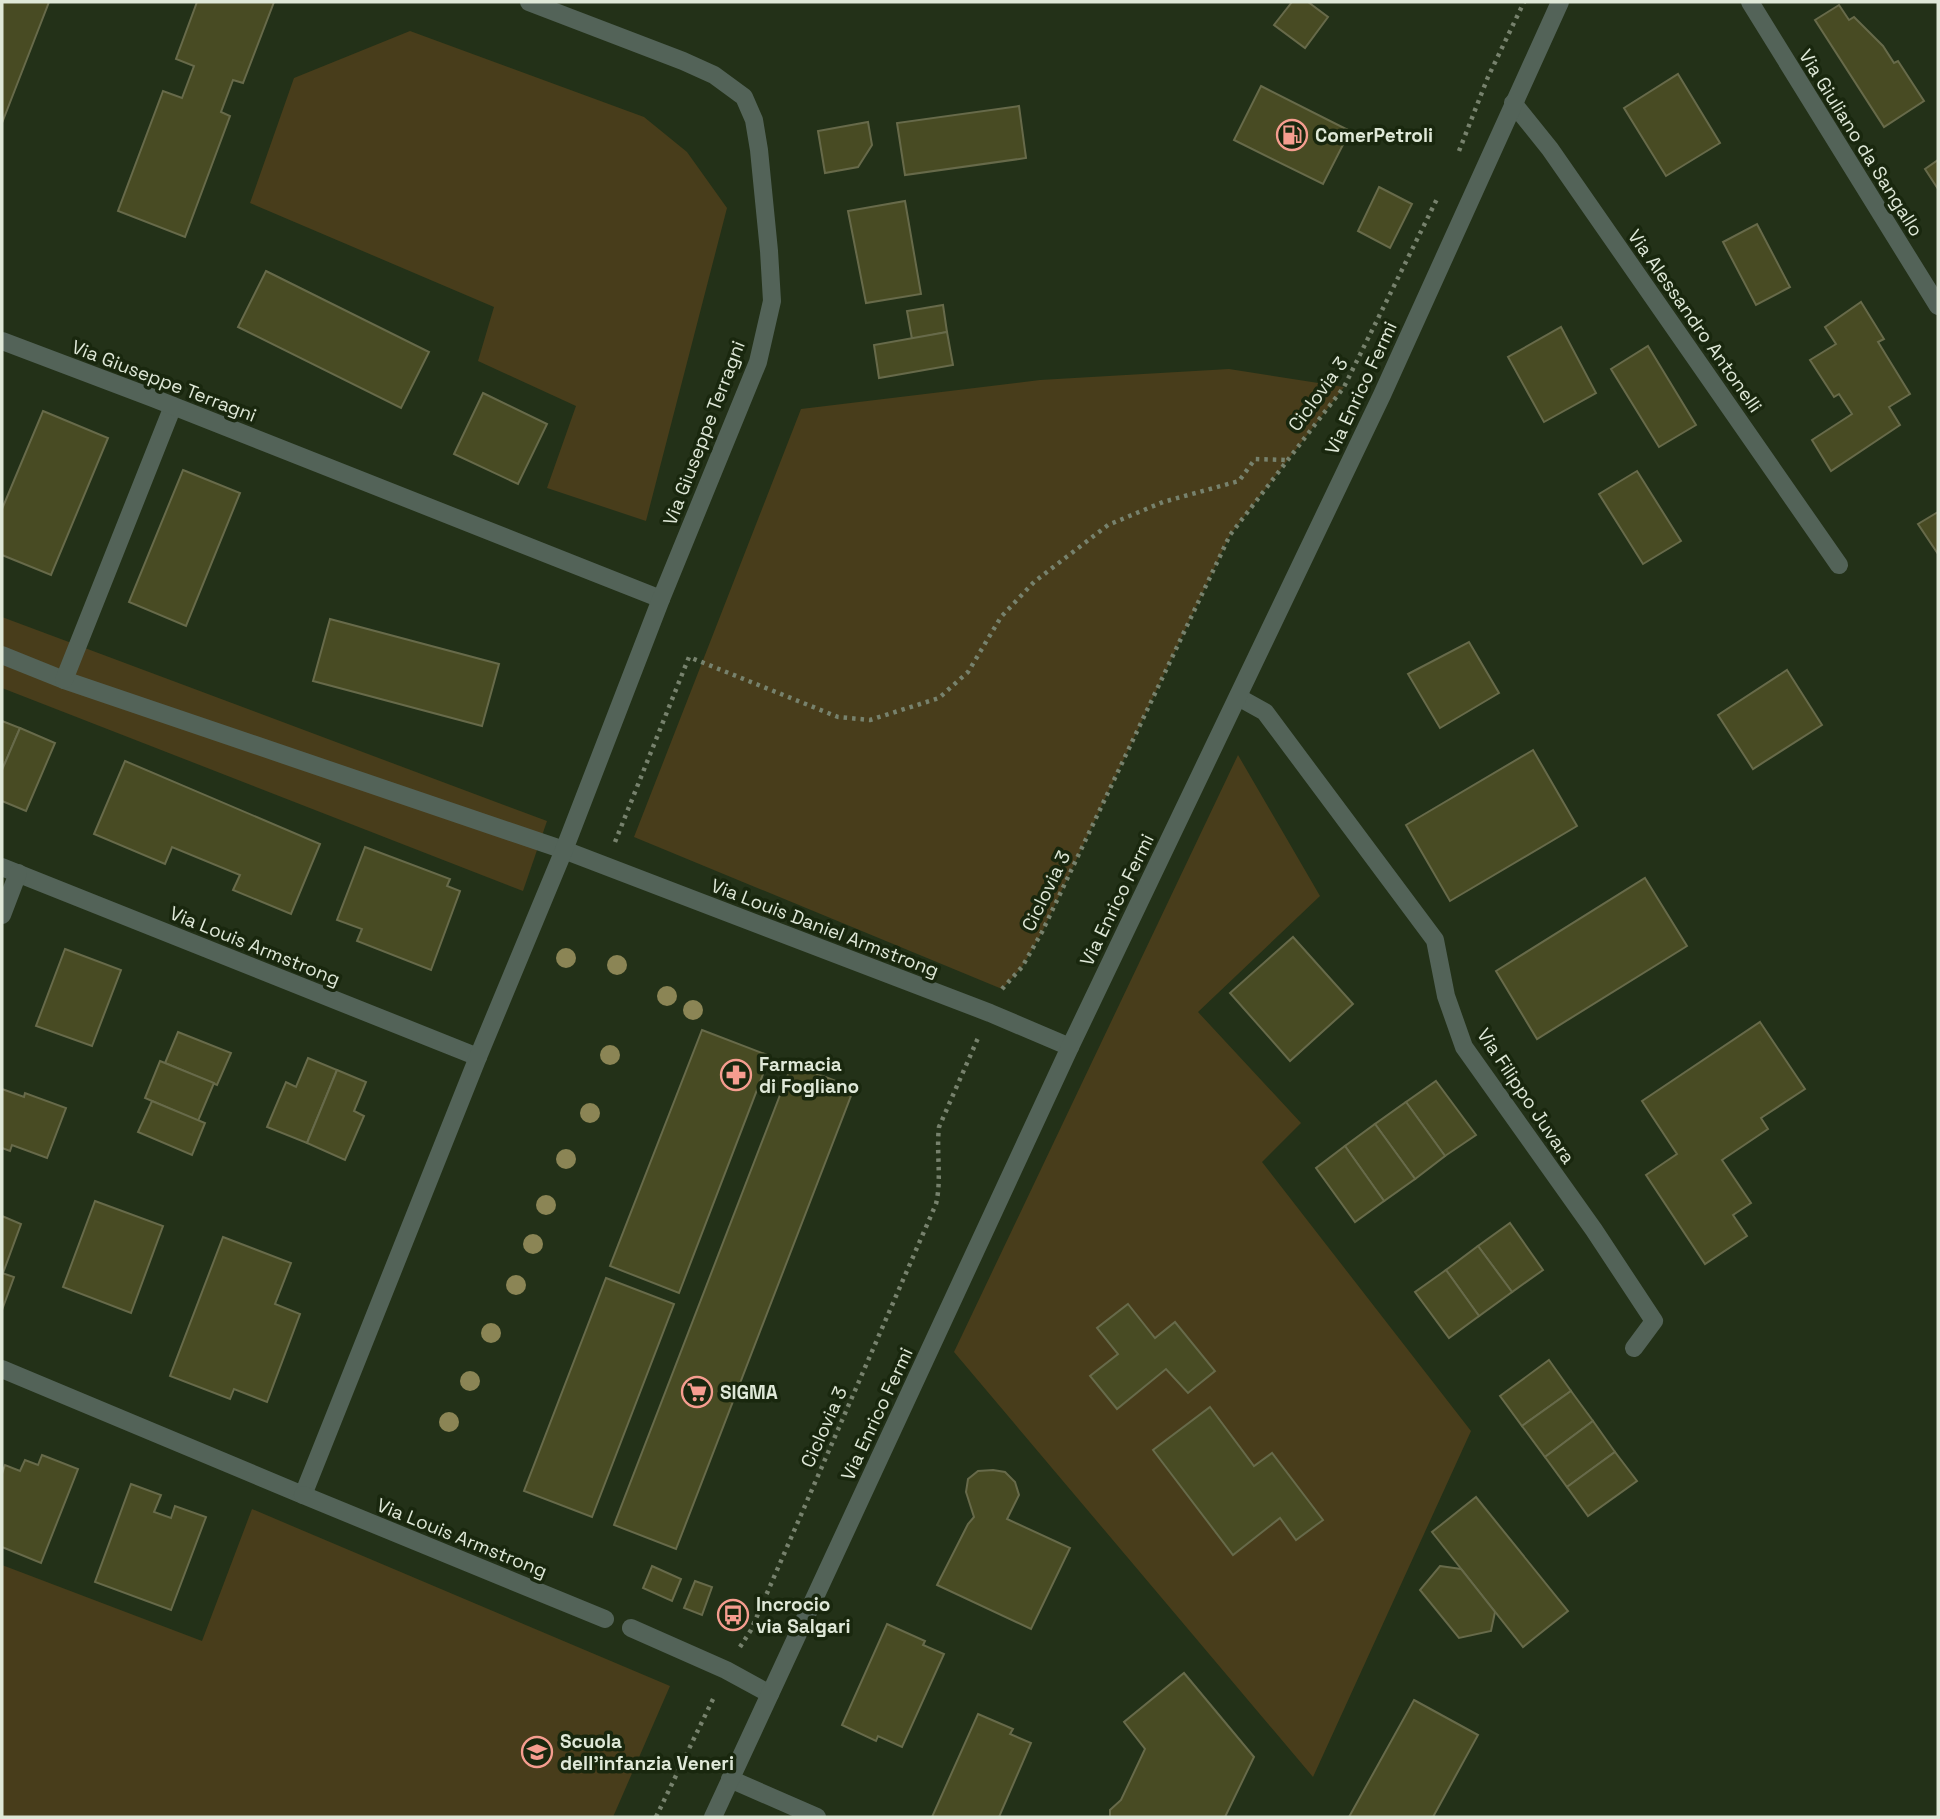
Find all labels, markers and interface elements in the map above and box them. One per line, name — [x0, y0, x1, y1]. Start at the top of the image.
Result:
street label: Via Giuliano da Sangallo — [1793, 45, 1929, 241]
fuel station icon: ComerPetroli — [1275, 118, 1309, 152]
place label: ComerPetroli — [1315, 123, 1433, 148]
street label: Via Alessandro Antonelli — [1622, 224, 1768, 418]
street label: Via Enrico Fermi — [1319, 317, 1403, 459]
street label: Via Giuseppe Terragni — [68, 334, 260, 428]
street label: Via Giuseppe Terragni — [657, 337, 751, 529]
street label: Ciclovia 3 — [1282, 352, 1354, 436]
street label: Via Enrico Fermi — [1074, 830, 1160, 970]
street label: Ciclovia 3 — [1016, 847, 1076, 935]
street label: Via Louis Daniel Armstrong — [707, 873, 943, 983]
street label: Via Louis Armstrong — [166, 900, 344, 992]
street label: Via Filippo Juvara — [1471, 1023, 1581, 1169]
place label: Farmacia di Fogliano — [759, 1052, 859, 1099]
pharmacy icon: Farmacia di Fogliano — [719, 1058, 753, 1092]
street label: Via Enrico Fermi — [835, 1343, 919, 1485]
supermarket icon: SIGMA — [680, 1375, 714, 1409]
place label: SIGMA — [720, 1380, 778, 1405]
street label: Ciclovia 3 — [795, 1382, 853, 1472]
street label: Via Louis Armstrong — [373, 1492, 551, 1584]
place label: Incrocio via Salgari — [756, 1592, 851, 1639]
bus stop icon: Incrocio via Salgari — [716, 1598, 750, 1632]
place label: Scuola dell'infanzia Veneri — [560, 1729, 734, 1776]
school or university icon: Scuola dell'infanzia Veneri — [520, 1735, 554, 1769]

